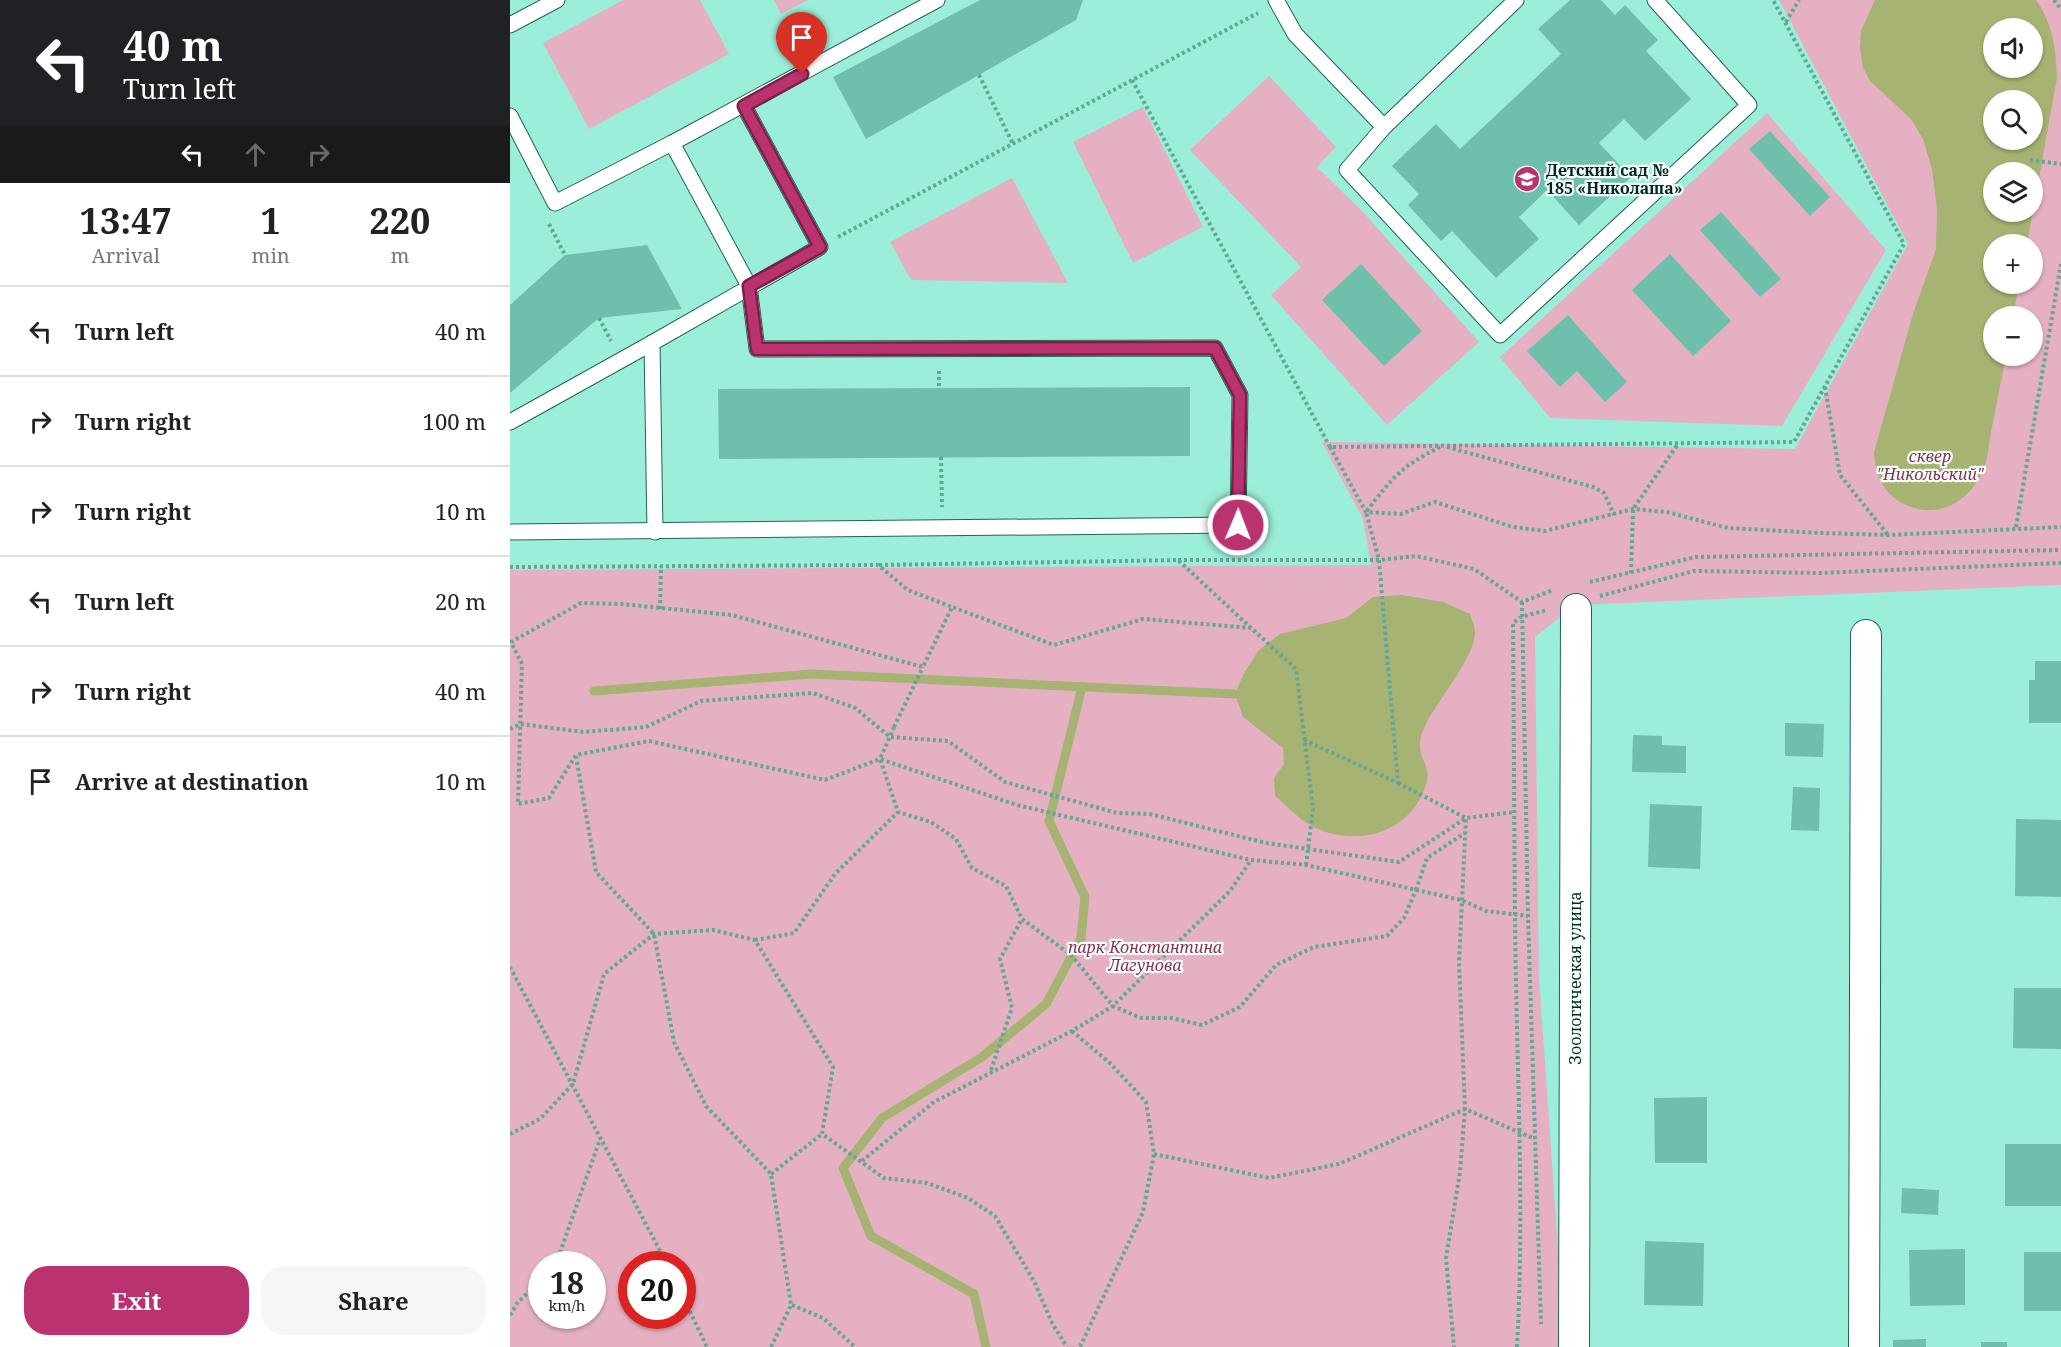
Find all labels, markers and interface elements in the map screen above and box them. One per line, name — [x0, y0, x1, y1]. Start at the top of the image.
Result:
pin — [776, 12, 827, 74]
text: 40 m — [123, 16, 223, 73]
map controls — [1983, 18, 2043, 366]
button: sound — [1983, 18, 2043, 78]
icon: arrive — [785, 21, 818, 54]
icon: left — [24, 24, 102, 102]
text: Turn left — [123, 70, 236, 107]
button: search — [1983, 90, 2043, 150]
icon: left — [176, 138, 209, 171]
icon: ahead — [239, 138, 272, 171]
icon: right — [302, 138, 335, 171]
place label: Детский сад № 185 «Николаша» — [1546, 159, 1683, 199]
button: layers — [1983, 162, 2043, 222]
school or university icon: Детский сад № 185 «Николаша» — [1512, 164, 1542, 194]
text: 13:47 — [80, 196, 172, 245]
text: 1 — [260, 196, 281, 245]
text: 220 — [369, 196, 430, 245]
button: + — [1983, 234, 2043, 294]
text: Arrival — [92, 242, 160, 269]
text: min — [252, 242, 290, 269]
text: m — [390, 242, 409, 269]
button: − — [1983, 306, 2043, 366]
icon: left — [24, 315, 57, 348]
text: Turn left — [75, 316, 174, 346]
text: 40 m — [435, 316, 486, 346]
icon: right — [24, 405, 57, 438]
text: Turn right — [75, 406, 191, 436]
text: 100 m — [423, 406, 486, 436]
park label: сквер "Никольский" — [1876, 445, 1985, 485]
position arrow — [1206, 493, 1270, 557]
icon: right — [24, 495, 57, 528]
text: Turn right — [75, 496, 191, 526]
text: 10 m — [435, 496, 486, 526]
icon: left — [24, 585, 57, 618]
text: Turn left — [75, 586, 174, 616]
text: 20 m — [435, 586, 486, 616]
icon: right — [24, 675, 57, 708]
text: Turn right — [75, 676, 191, 706]
text: 40 m — [435, 676, 486, 706]
icon: arrive — [24, 765, 57, 798]
text: Arrive at destination — [75, 766, 309, 796]
text: 10 m — [435, 766, 486, 796]
street label: Зоологическая улица — [1564, 891, 1586, 1065]
park label: парк Константина Лагунова — [1068, 936, 1222, 976]
speed limit sign: 20 — [618, 1251, 696, 1329]
text: 18 — [550, 1262, 584, 1303]
button: Exit — [24, 1266, 249, 1335]
button: Share — [261, 1266, 486, 1335]
text: km/h — [549, 1295, 585, 1315]

